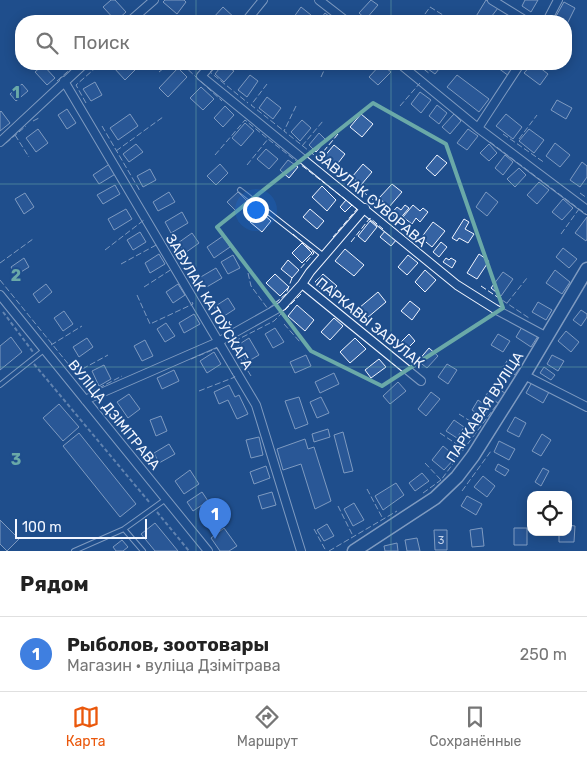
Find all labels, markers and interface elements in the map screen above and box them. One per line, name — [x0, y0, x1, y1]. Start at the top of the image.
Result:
search box — [15, 15, 572, 70]
icon: search — [33, 29, 61, 57]
text: Поиск — [73, 31, 130, 54]
text: 1 — [12, 83, 20, 102]
street label: ЗАВУЛАК СУВОРАВА — [312, 147, 431, 251]
your location — [243, 197, 269, 223]
street label: ЗАВУЛАК КАТОЎСКАГА — [162, 231, 257, 373]
text: 2 — [11, 266, 21, 285]
street label: ПАРКАВЫ ЗАВУЛАК — [312, 274, 428, 372]
street label: ПАРКАВАЯ ВУЛІЦА — [443, 348, 527, 466]
street label: ВУЛІЦА ДЗІМІТРАВА — [64, 357, 164, 474]
text: 3 — [11, 450, 21, 469]
map controls — [527, 491, 572, 536]
button: locate — [527, 491, 572, 536]
pin: 1 — [199, 498, 231, 539]
scale bar — [15, 516, 148, 539]
text: 100 m — [22, 519, 62, 536]
house number: 3 — [438, 534, 445, 547]
text: Рядом — [20, 571, 89, 596]
text: Рыболов, зоотовары — [67, 633, 269, 656]
text: 1 — [32, 645, 40, 664]
text: 250 m — [520, 645, 567, 664]
text: Магазин · вуліца Дзімітрава — [67, 656, 281, 675]
tab: Карта — [66, 703, 106, 750]
tab: Маршрут — [237, 703, 298, 750]
tab: Сохранённые — [429, 703, 521, 750]

